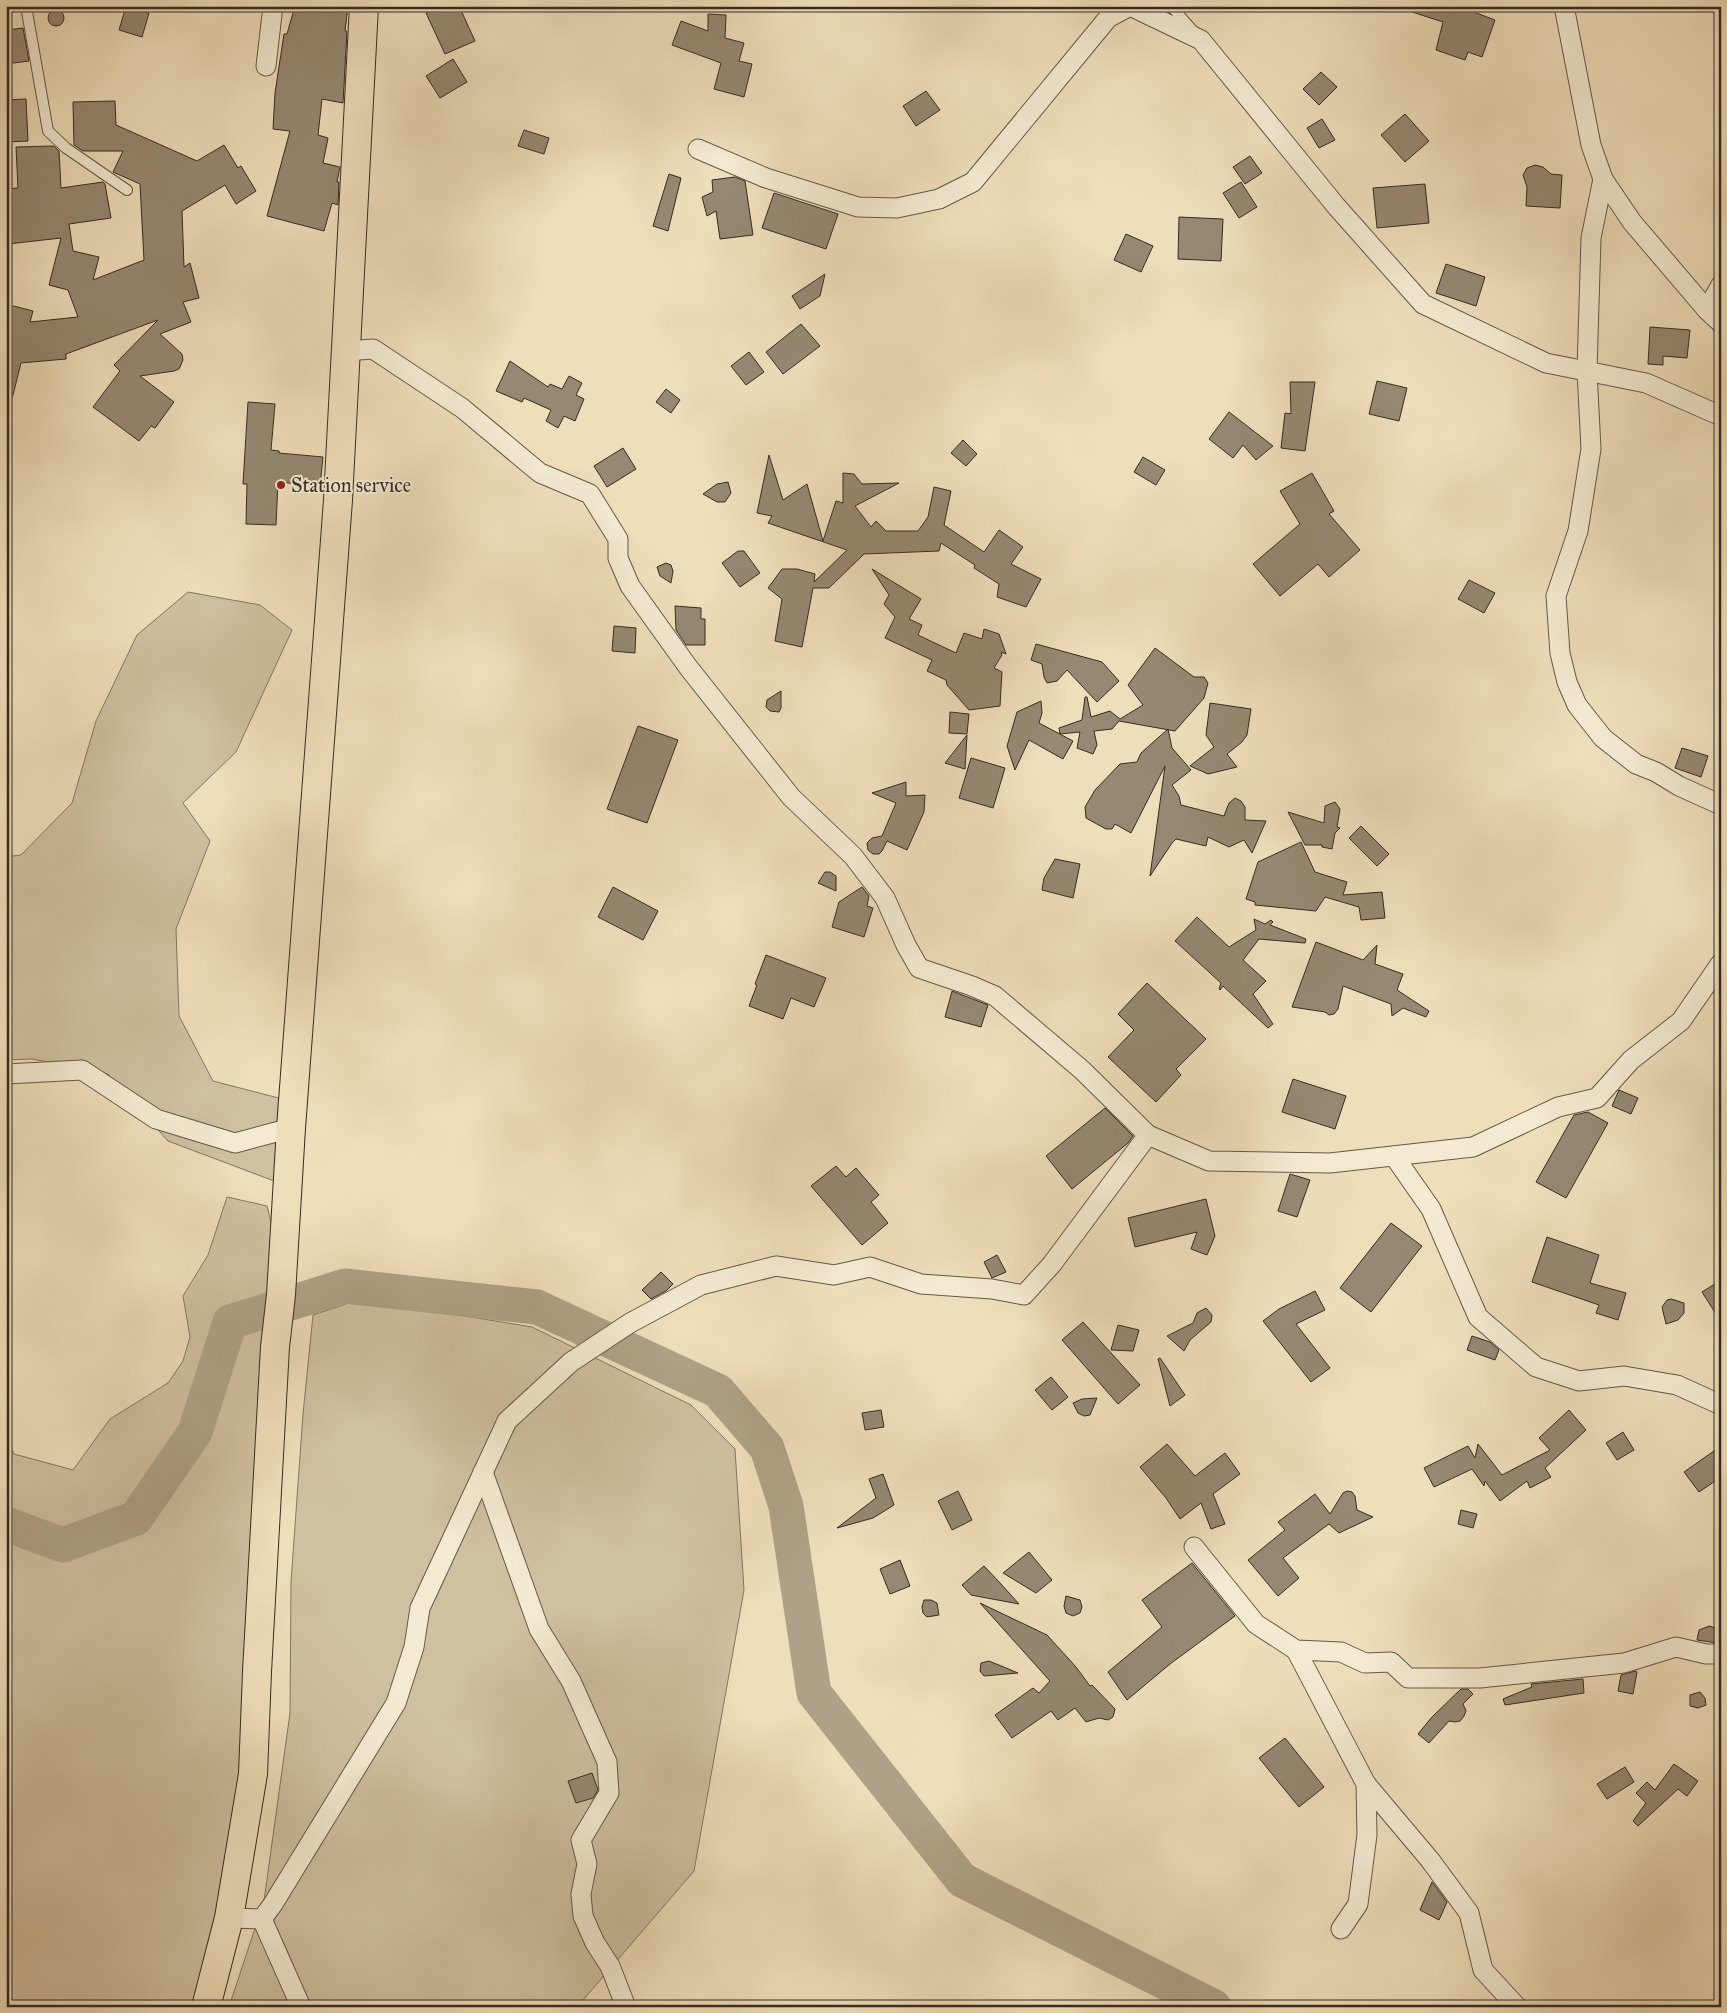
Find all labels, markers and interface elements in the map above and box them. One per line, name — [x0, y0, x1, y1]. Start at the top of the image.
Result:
place label: Station service — [291, 473, 411, 497]
marker: Station service — [275, 479, 287, 491]

